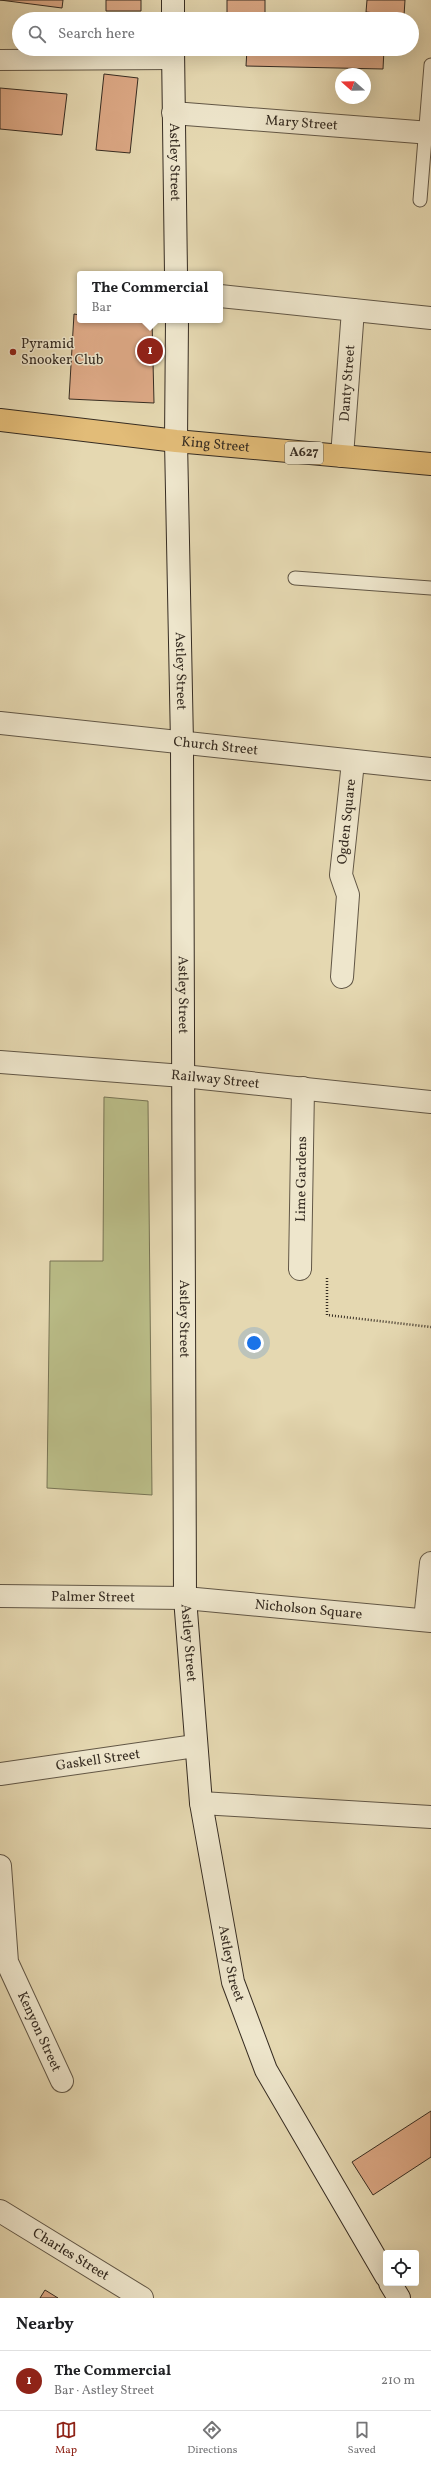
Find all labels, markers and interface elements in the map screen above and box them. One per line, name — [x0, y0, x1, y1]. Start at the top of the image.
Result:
search box — [12, 12, 419, 56]
icon: search — [26, 23, 48, 45]
text: Search here — [58, 24, 135, 45]
north arrow — [335, 68, 371, 104]
street label: Mary Street — [265, 111, 339, 135]
street label: Astley Street — [164, 123, 185, 201]
popup — [77, 271, 223, 323]
text: The Commercial — [91, 278, 209, 299]
text: Bar — [91, 299, 112, 317]
place label: Pyramid Snooker Club — [21, 335, 104, 370]
pin: 1 — [137, 336, 163, 366]
street label: Danty Street — [335, 344, 360, 422]
marker: Pyramid Snooker Club — [8, 347, 18, 357]
street label: King Street — [180, 432, 251, 457]
road number: A627 — [285, 442, 323, 464]
street label: Astley Street — [170, 632, 191, 710]
street label: Church Street — [172, 732, 259, 760]
street label: Ogden Square — [333, 778, 361, 865]
street label: Astley Street — [173, 956, 193, 1034]
street label: Railway Street — [170, 1066, 261, 1093]
street label: Lime Gardens — [291, 1136, 312, 1222]
street label: Astley Street — [174, 1280, 194, 1358]
your location — [244, 1333, 264, 1353]
street label: Palmer Street — [51, 1587, 135, 1607]
street label: Nicholson Square — [254, 1595, 363, 1624]
street label: Astley Street — [176, 1603, 201, 1683]
street label: Gaskell Street — [54, 1744, 142, 1775]
street label: Astley Street — [214, 1924, 249, 2005]
street label: Kenyon Street — [12, 1989, 66, 2075]
street label: Charles Street — [29, 2224, 113, 2285]
map controls — [383, 2250, 419, 2286]
button: locate — [383, 2250, 419, 2286]
text: Nearby — [16, 2313, 74, 2336]
text: The Commercial — [54, 2361, 171, 2382]
text: 1 — [26, 2372, 32, 2390]
text: 210 m — [381, 2372, 415, 2390]
text: Bar · Astley Street — [54, 2382, 154, 2400]
tab: Map — [55, 2419, 77, 2458]
tab: Directions — [187, 2419, 238, 2458]
tab: Saved — [348, 2419, 376, 2458]

